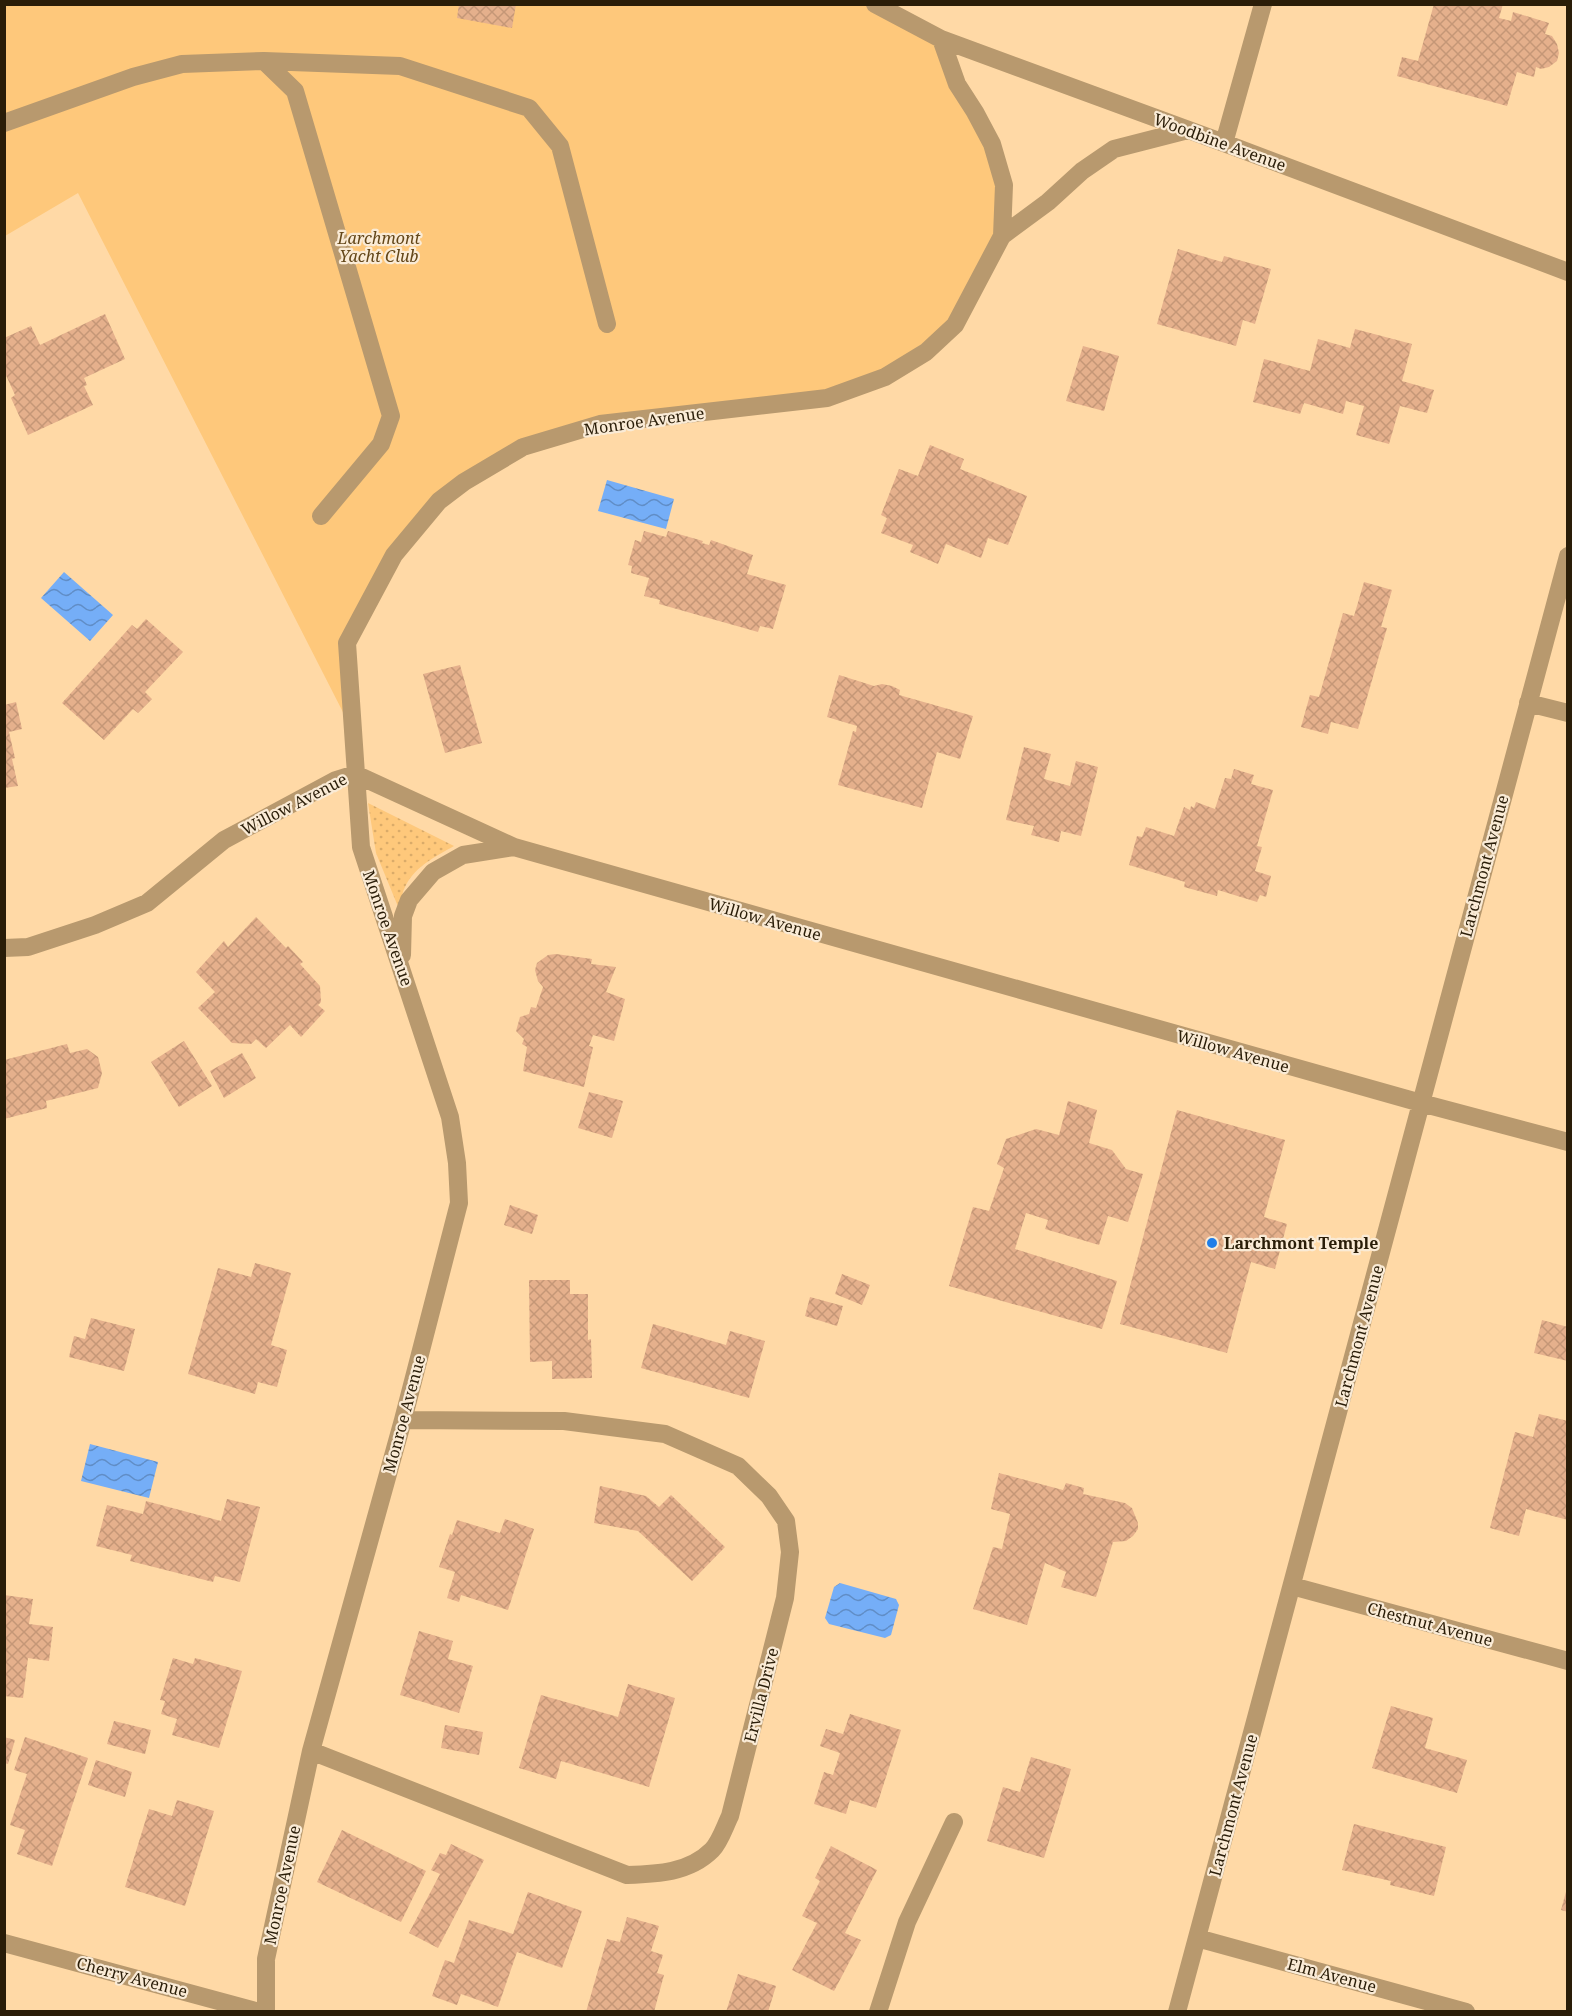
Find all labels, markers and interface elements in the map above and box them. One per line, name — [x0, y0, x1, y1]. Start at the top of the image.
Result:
street label: Woodbine Avenue — [1151, 108, 1289, 176]
park label: Larchmont Yacht Club — [337, 227, 420, 267]
street label: Monroe Avenue — [582, 402, 706, 440]
street label: Willow Avenue — [237, 768, 351, 840]
street label: Larchmont Avenue — [1454, 793, 1514, 939]
street label: Monroe Avenue — [358, 867, 418, 989]
street label: Willow Avenue — [706, 892, 824, 946]
street label: Willow Avenue — [1174, 1024, 1292, 1078]
place label: Larchmont Temple — [1224, 1232, 1378, 1254]
marker: Larchmont Temple — [1205, 1236, 1219, 1250]
street label: Larchmont Avenue — [1329, 1263, 1389, 1409]
street label: Monroe Avenue — [378, 1353, 430, 1475]
street label: Chestnut Avenue — [1365, 1597, 1495, 1651]
street label: Ervilla Drive — [739, 1645, 783, 1745]
street label: Larchmont Avenue — [1203, 1732, 1263, 1878]
street label: Monroe Avenue — [259, 1823, 305, 1947]
street label: Cherry Avenue — [74, 1952, 190, 2002]
street label: Elm Avenue — [1285, 1953, 1379, 1997]

